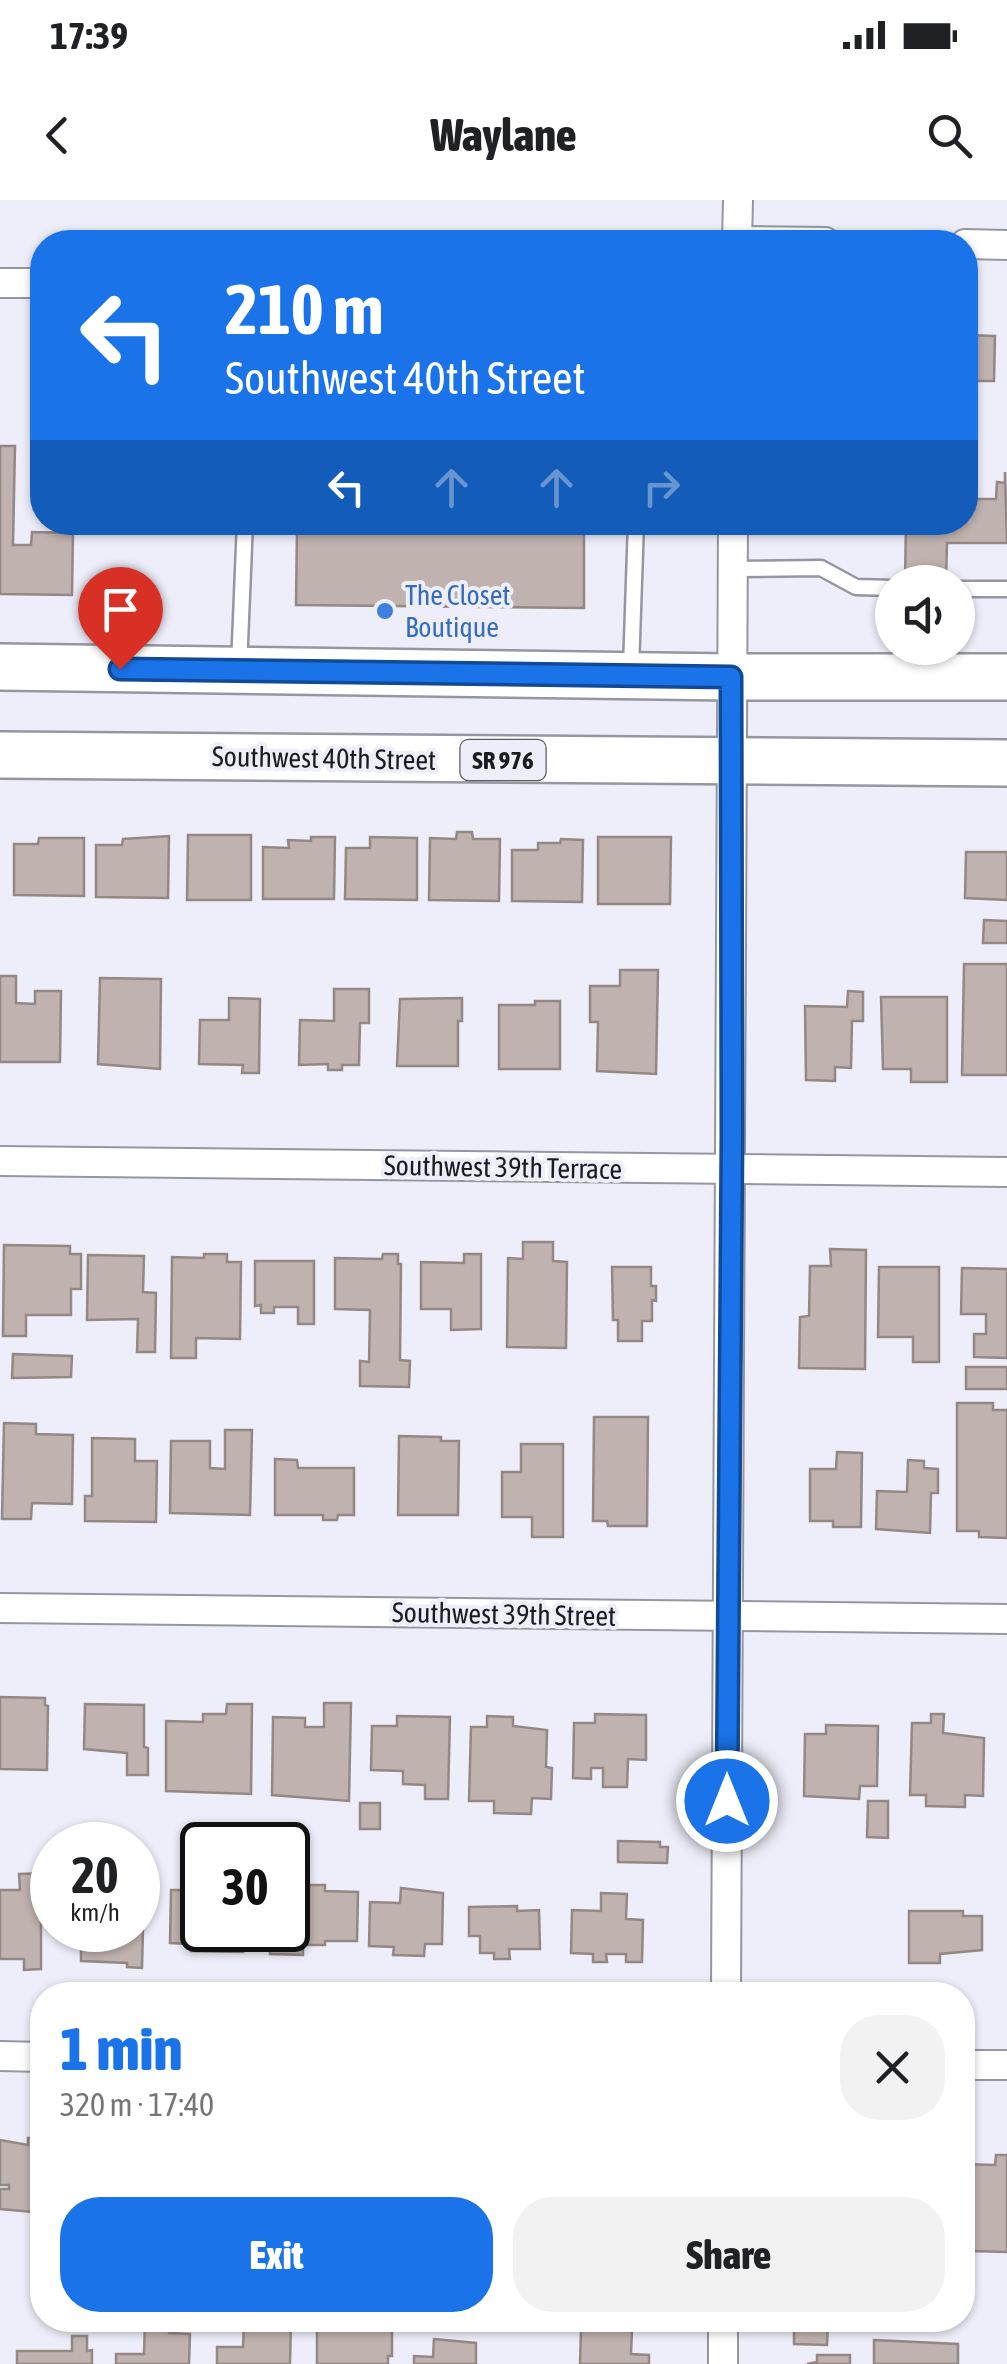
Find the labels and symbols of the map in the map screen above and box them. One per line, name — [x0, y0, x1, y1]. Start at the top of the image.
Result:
pin — [78, 567, 163, 670]
place label: The Closet Boutique — [405, 579, 510, 643]
marker: The Closet Boutique — [374, 600, 396, 622]
street label: Southwest 40th Street — [212, 740, 436, 776]
road number: SR 976 — [460, 740, 546, 780]
street label: Southwest 39th Terrace — [384, 1149, 622, 1185]
street label: Southwest 39th Street — [392, 1596, 616, 1632]
position arrow — [675, 1749, 779, 1853]
speed limit sign: 30 — [180, 1822, 310, 1952]

